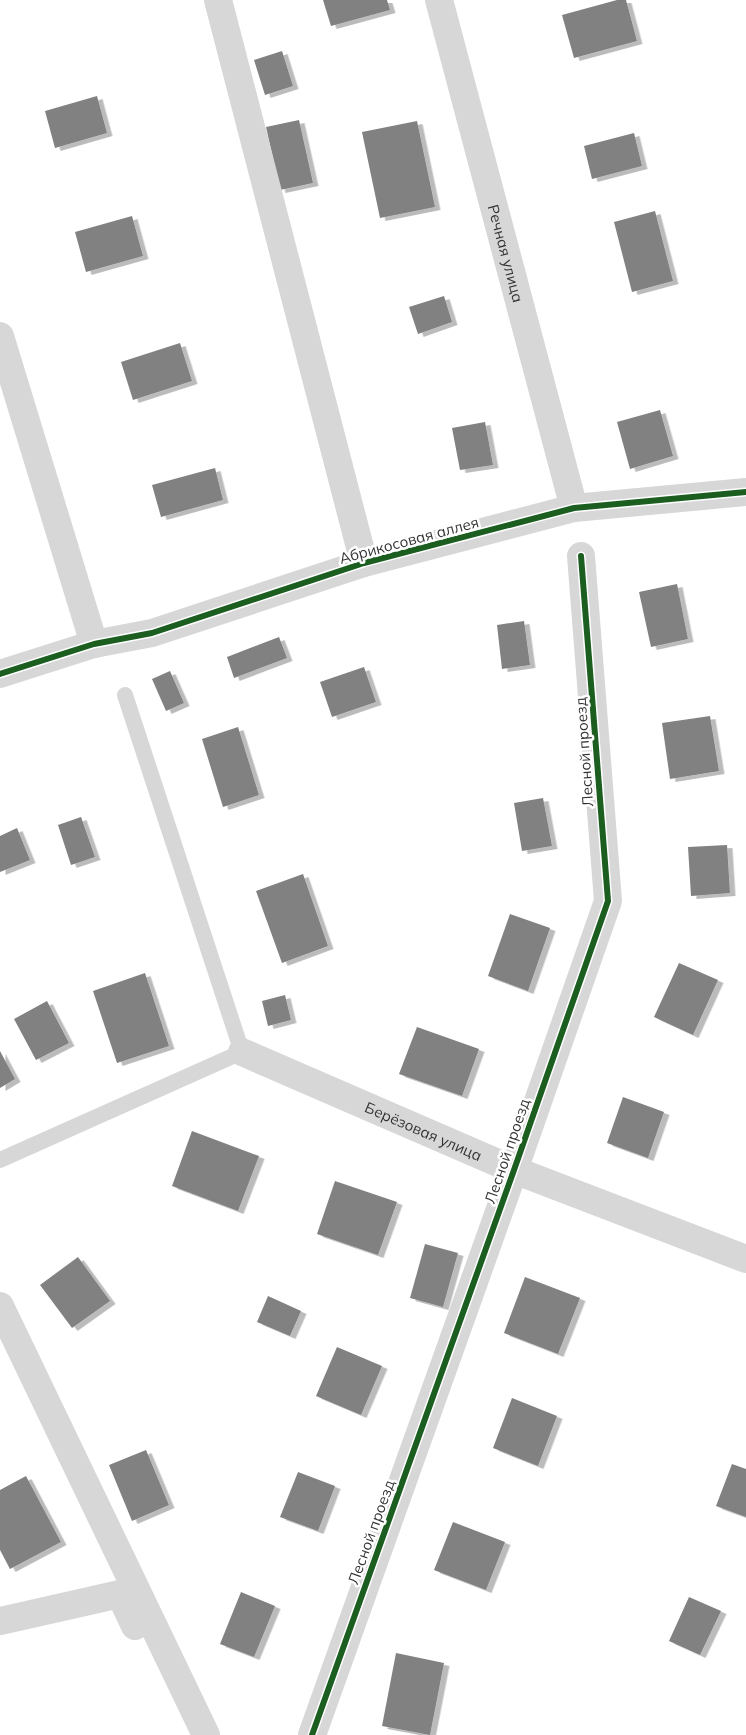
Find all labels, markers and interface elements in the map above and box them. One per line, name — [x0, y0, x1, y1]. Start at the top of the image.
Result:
street label: Речная улица — [484, 202, 528, 304]
street label: Абрикосовая аллея — [337, 512, 481, 568]
street label: Лесной проезд — [571, 697, 597, 807]
street label: Лесной проезд — [480, 1096, 534, 1206]
street label: Берёзовая улица — [362, 1097, 485, 1165]
street label: Лесной проезд — [343, 1477, 399, 1587]

